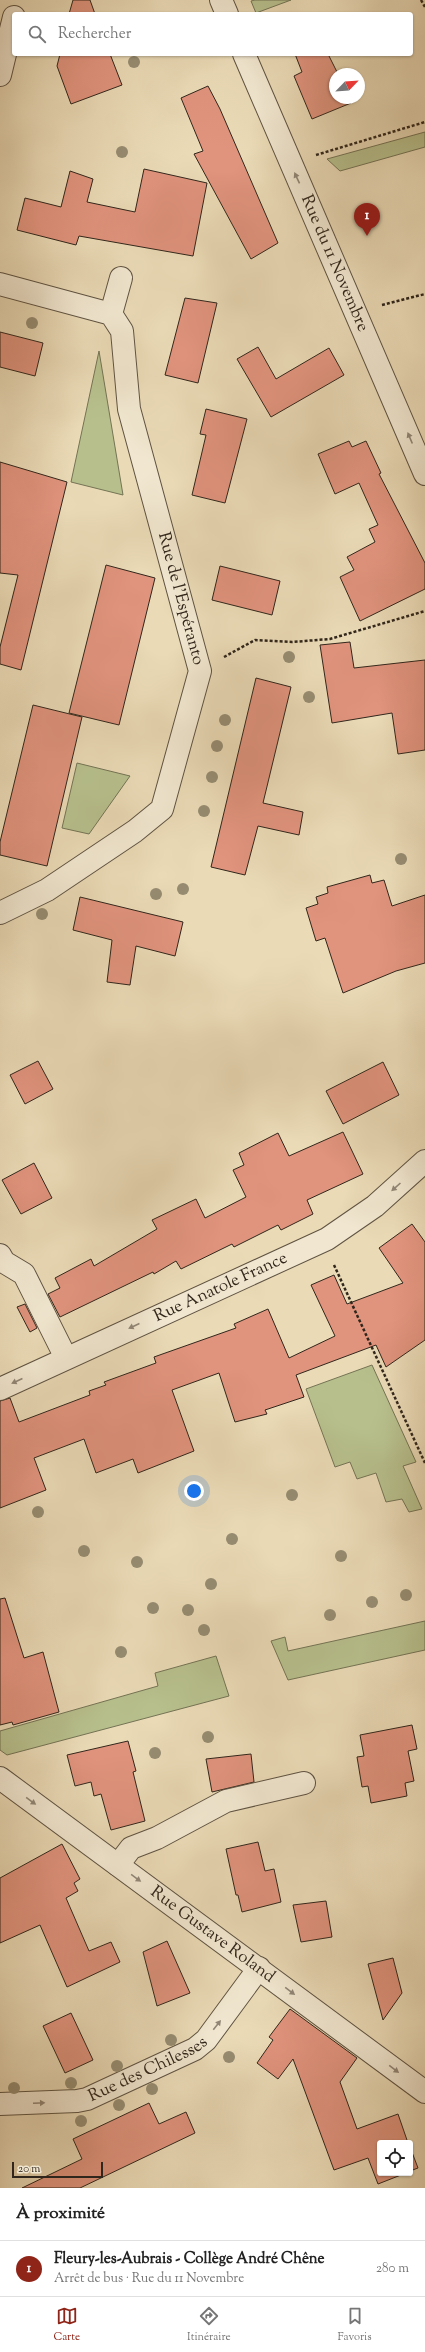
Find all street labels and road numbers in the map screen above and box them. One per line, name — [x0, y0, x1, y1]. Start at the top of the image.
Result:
street label: Rue du 11 Novembre — [296, 193, 374, 335]
street label: Rue de l'Espéranto — [151, 529, 210, 668]
street label: Rue Anatole France — [150, 1247, 292, 1329]
street label: Rue Gustave Roland — [145, 1881, 280, 1989]
street label: Rue des Chilesses — [85, 2031, 213, 2109]

